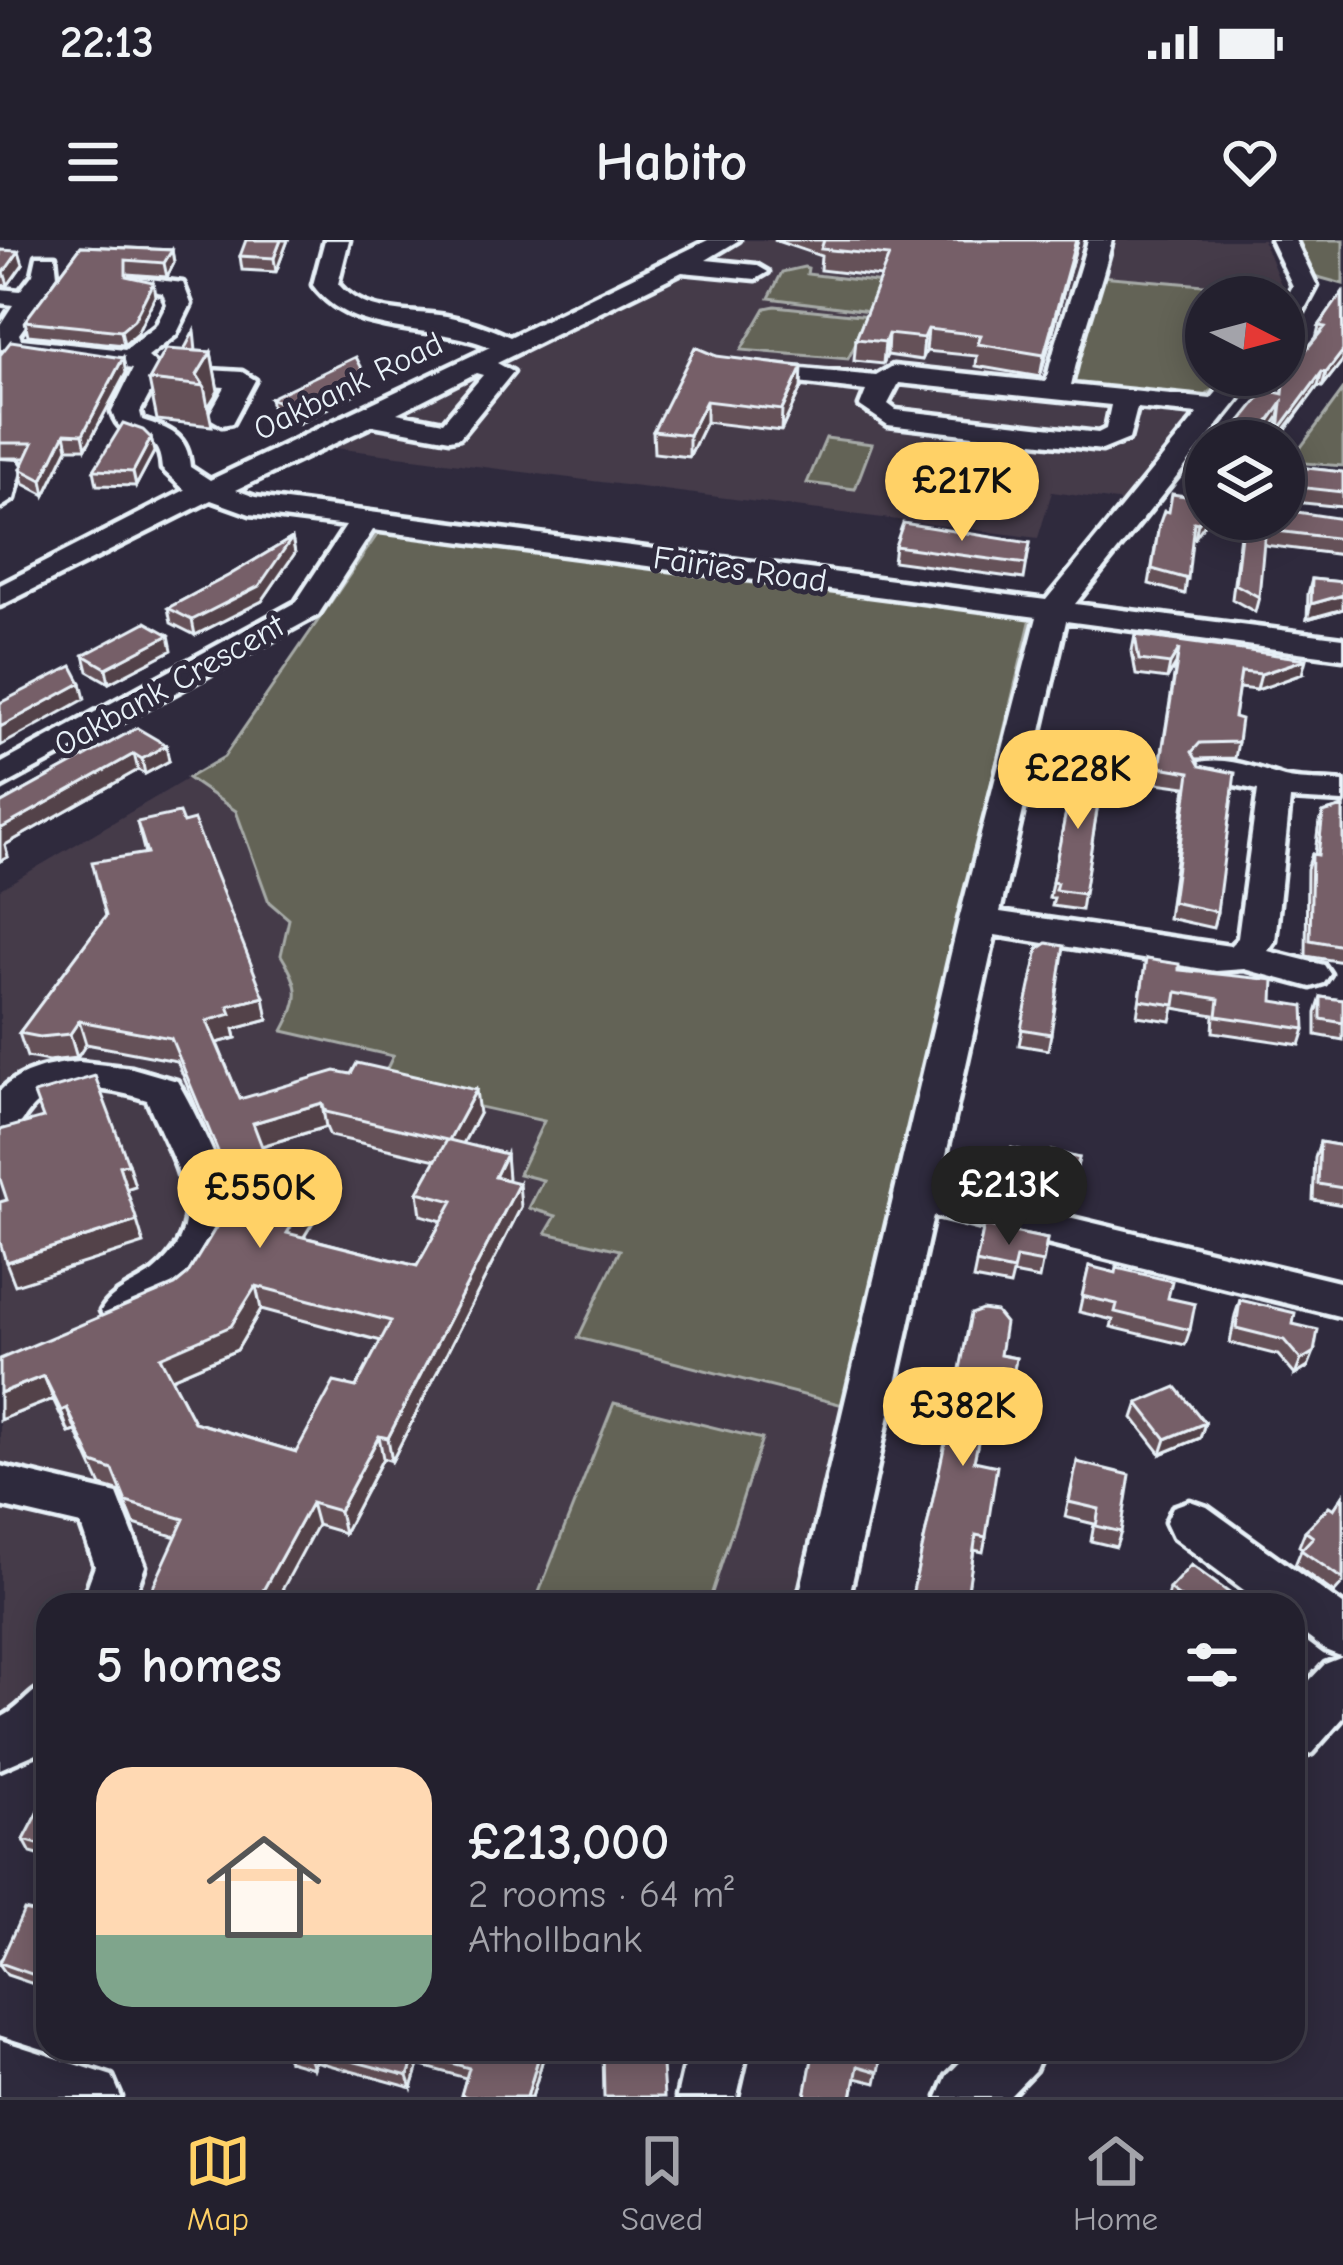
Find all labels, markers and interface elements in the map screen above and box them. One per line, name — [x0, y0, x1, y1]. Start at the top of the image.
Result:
text: 22:13 — [60, 16, 154, 68]
icon: menu — [60, 129, 126, 195]
icon: heart — [1217, 129, 1283, 195]
text: Habito — [596, 131, 747, 194]
north arrow — [1185, 276, 1305, 396]
map controls — [1185, 276, 1305, 540]
street label: Oakbank Road — [247, 324, 449, 448]
button: layers — [1185, 420, 1305, 540]
pin: £217K — [878, 442, 1046, 544]
text: £217K — [912, 458, 1012, 503]
street label: Fairies Road — [651, 538, 829, 600]
street label: Oakbank Crescent — [47, 605, 292, 764]
pin: £228K — [994, 730, 1162, 832]
text: £228K — [1025, 746, 1131, 791]
pin: £213K — [925, 1146, 1093, 1248]
pin: £550K — [176, 1149, 344, 1251]
text: £213K — [958, 1162, 1060, 1207]
text: £550K — [204, 1165, 316, 1210]
pin: £382K — [879, 1367, 1047, 1469]
text: £382K — [910, 1383, 1016, 1428]
icon: filters — [1179, 1632, 1245, 1698]
text: 5 homes — [96, 1636, 282, 1695]
text: £213,000 — [468, 1813, 669, 1872]
icon: home — [192, 1815, 336, 1959]
text: 2 rooms · 64 m² — [468, 1872, 734, 1917]
text: Athollbank — [468, 1917, 642, 1962]
tab: Map — [185, 2128, 251, 2238]
tab: Saved — [621, 2128, 703, 2238]
tab: Home — [1073, 2128, 1158, 2238]

